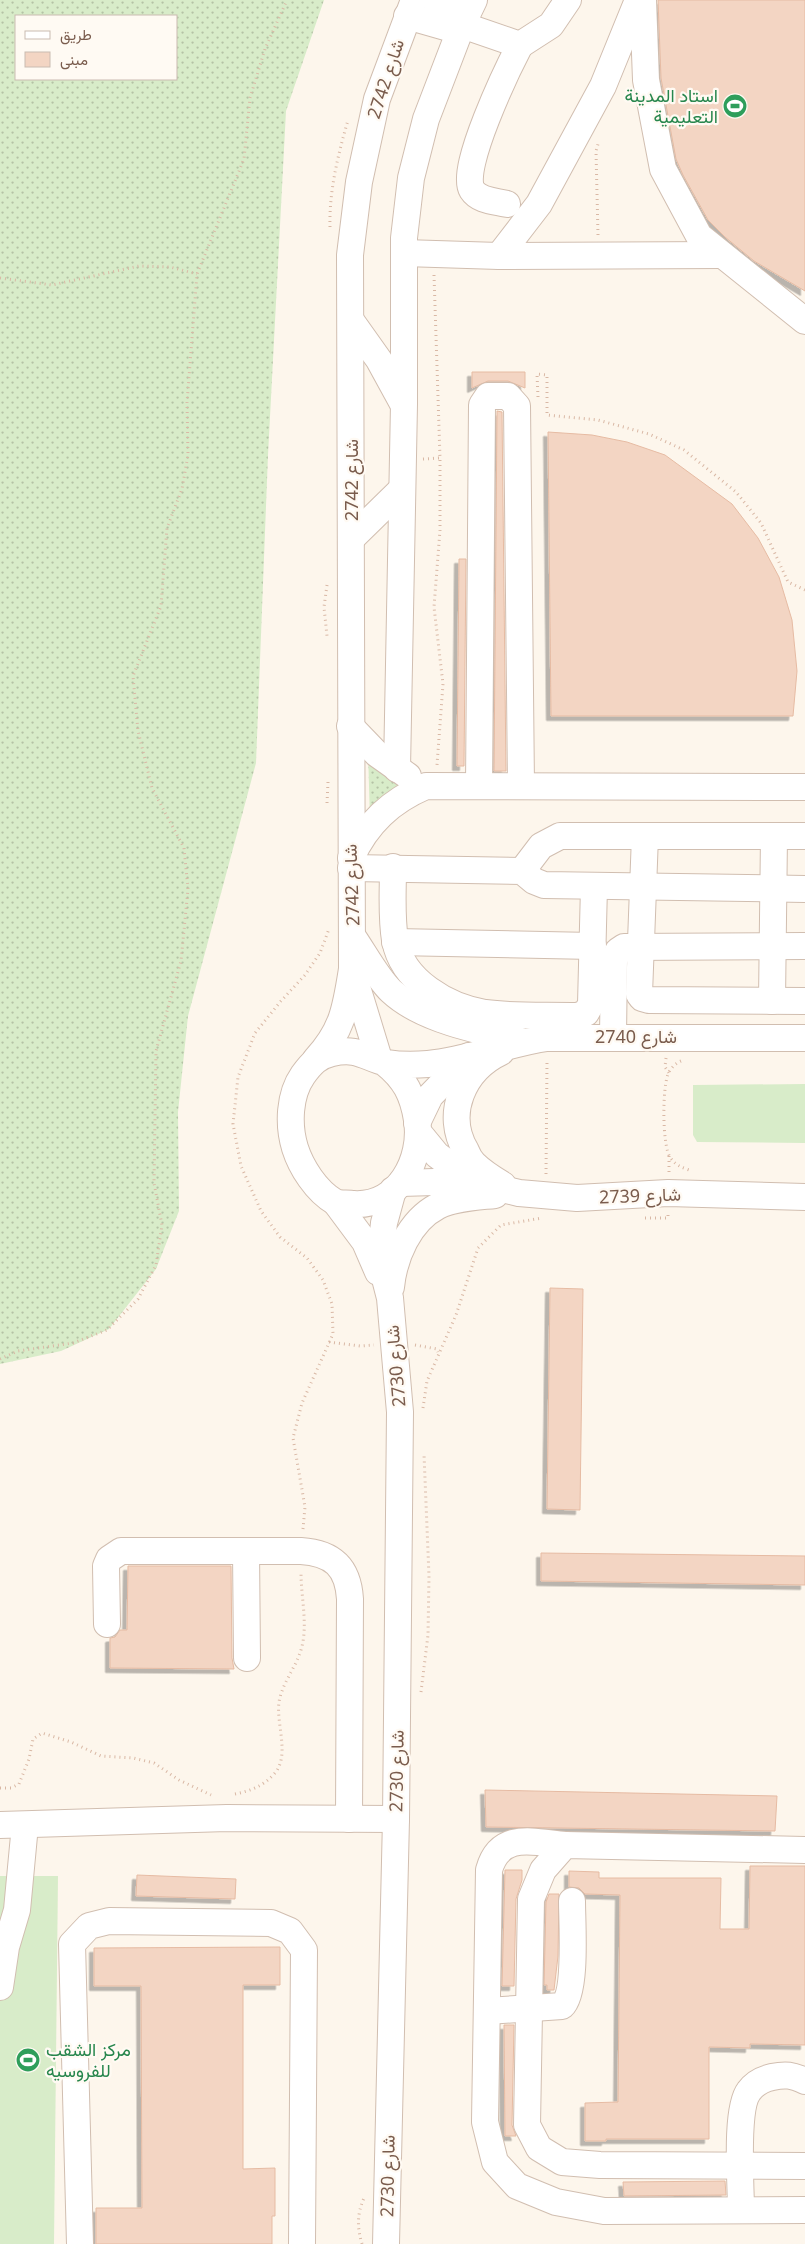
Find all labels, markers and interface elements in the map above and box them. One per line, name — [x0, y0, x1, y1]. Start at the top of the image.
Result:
legend — [15, 15, 178, 80]
text: طريق — [60, 24, 92, 45]
street label: شارع 2742 — [361, 36, 410, 122]
text: مبنى — [60, 49, 88, 70]
place label: استاد المدينة التعليمية — [624, 83, 718, 128]
sports icon: استاد المدينة التعليمية — [722, 93, 748, 119]
street label: شارع 2742 — [339, 439, 364, 521]
street label: شارع 2742 — [338, 844, 365, 926]
street label: شارع 2740 — [595, 1024, 677, 1049]
street label: شارع 2739 — [599, 1182, 681, 1209]
street label: شارع 2730 — [379, 1324, 412, 1408]
street label: شارع 2730 — [383, 1730, 410, 1812]
place label: مركز الشقب للفروسيه — [46, 2037, 131, 2082]
sports icon: مركز الشقب للفروسيه — [15, 2047, 41, 2073]
street label: شارع 2730 — [374, 2135, 401, 2217]

